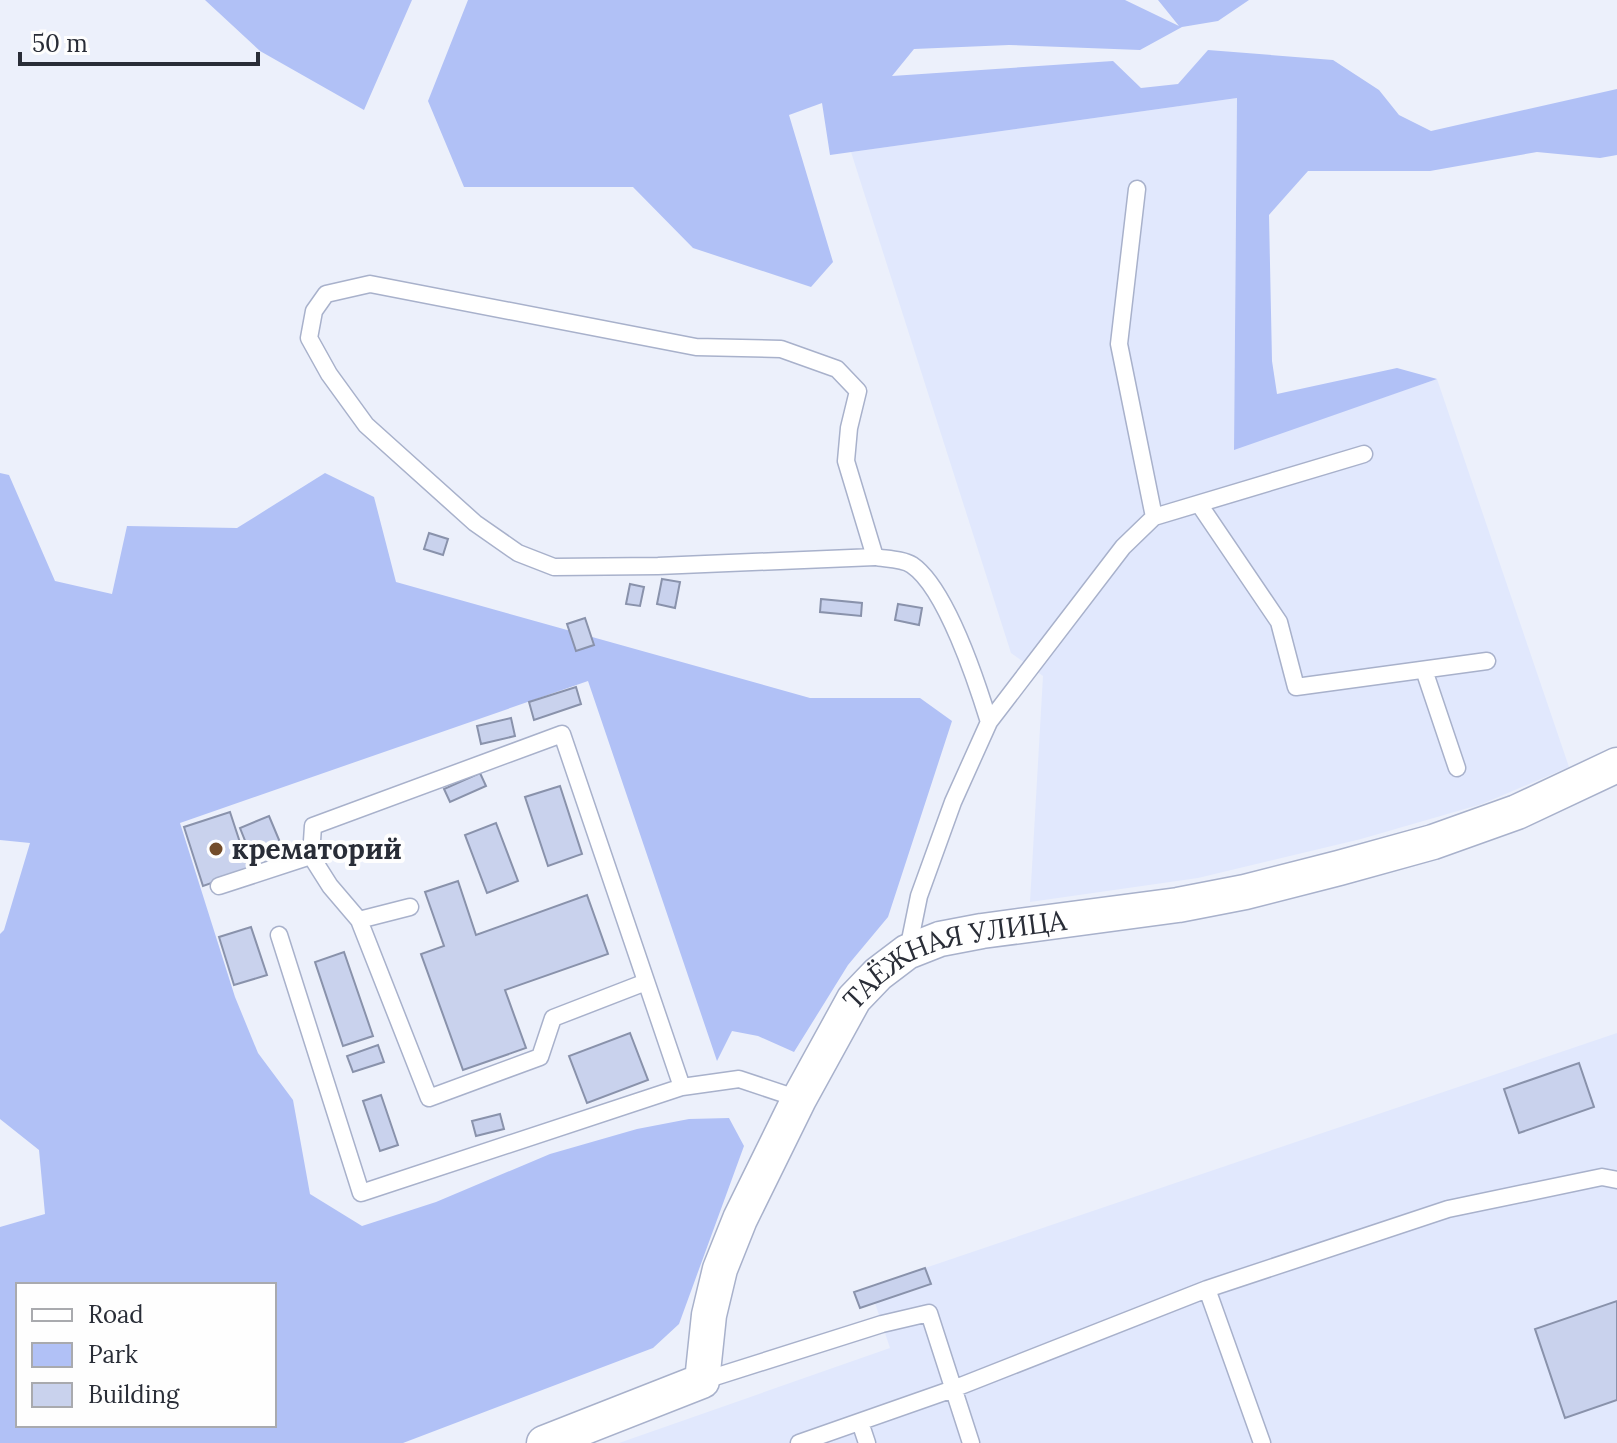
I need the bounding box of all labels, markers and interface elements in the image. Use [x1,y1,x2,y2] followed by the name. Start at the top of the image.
[20,16,258,66] scale bar
[32,28,88,59] text: 50 m
[232,831,402,867] place label: крематорий
[207,840,225,858] marker: крематорий
[835,902,1069,1017] street label: ТАЁЖНАЯ УЛИЦА
[16,1283,276,1427] legend
[88,1299,144,1330] text: Road
[88,1339,138,1370] text: Park
[88,1379,180,1410] text: Building

